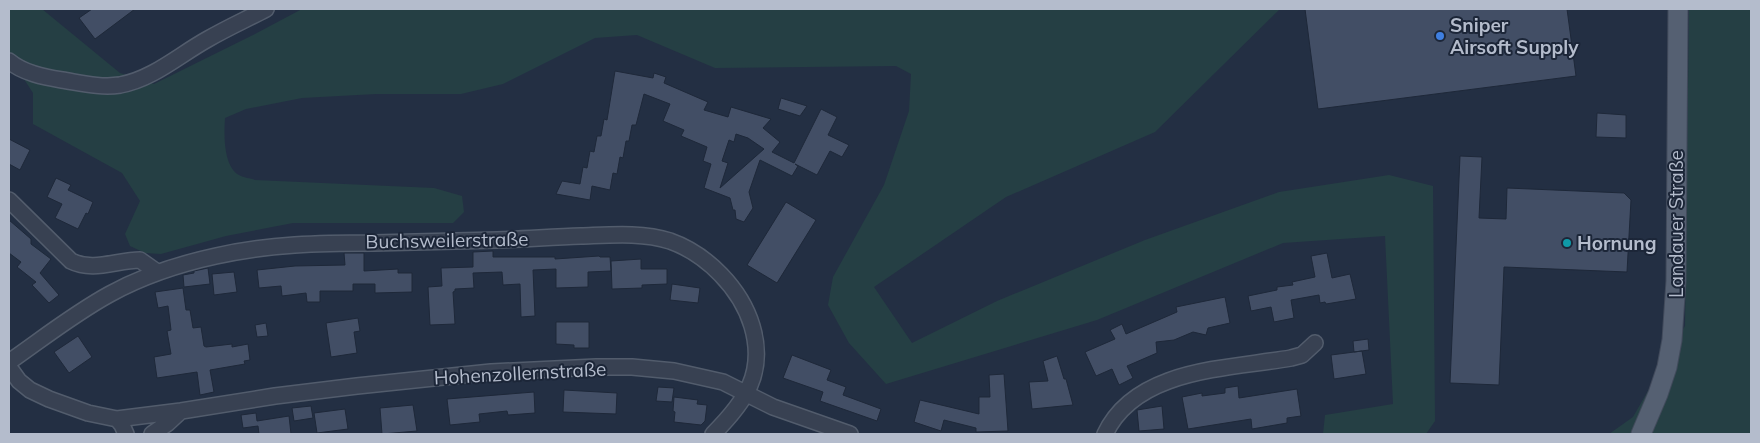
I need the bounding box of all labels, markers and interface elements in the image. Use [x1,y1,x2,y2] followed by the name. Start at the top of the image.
[1450,13,1579,59] place label: Sniper Airsoft Supply
[1434,30,1446,42] marker: Sniper Airsoft Supply
[1664,150,1688,298] street label: Landauer Straße
[365,227,529,253] street label: Buchsweilerstraße
[1577,231,1656,255] place label: Hornung
[1561,237,1573,249] marker: Hornung
[433,357,607,389] street label: Hohenzollernstraße

